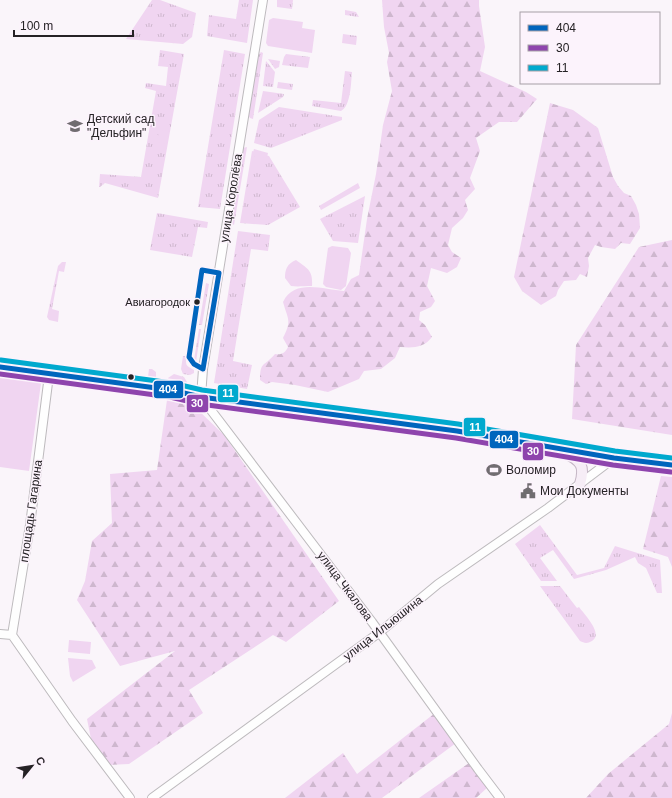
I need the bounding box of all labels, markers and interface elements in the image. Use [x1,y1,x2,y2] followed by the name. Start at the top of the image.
[14,12,133,38] scale bar
[520,12,660,84] legend
[20,19,53,33] text: 100 m
[556,21,576,35] text: 404
[556,41,570,55] text: 30
[556,61,569,75] text: 11
[87,112,154,140] place label: Детский сад "Дельфин"
[66,117,84,135] school or university icon: Детский сад "Дельфин"
[217,152,245,243] street label: улица Королёва
[125,296,190,308] place label: Авиагородок
[192,297,202,307] marker: Авиагородок
[126,372,136,382] unlabelled marker
[153,380,184,399] line badge: 404
[159,383,178,395] text: 404
[217,384,239,403] line badge: 11
[222,387,234,399] text: 11
[186,394,209,413] line badge: 30
[191,397,203,409] text: 30
[463,417,486,437] line badge: 11
[469,421,481,433] text: 11
[489,430,519,449] line badge: 404
[495,433,514,445] text: 404
[522,442,544,461] line badge: 30
[527,445,539,457] text: 30
[17,459,45,563] street label: площадь Гагарина
[485,461,503,479] sports icon: Воломир
[506,463,556,477] place label: Воломир
[519,482,537,500] public building icon: Мои Документы
[540,484,629,498] place label: Мои Документы
[314,549,376,624] street label: улица Чкалова
[341,592,426,663] street label: улица Ильюшина
[12,746,52,786] north arrow
[33,755,48,767] text: С

